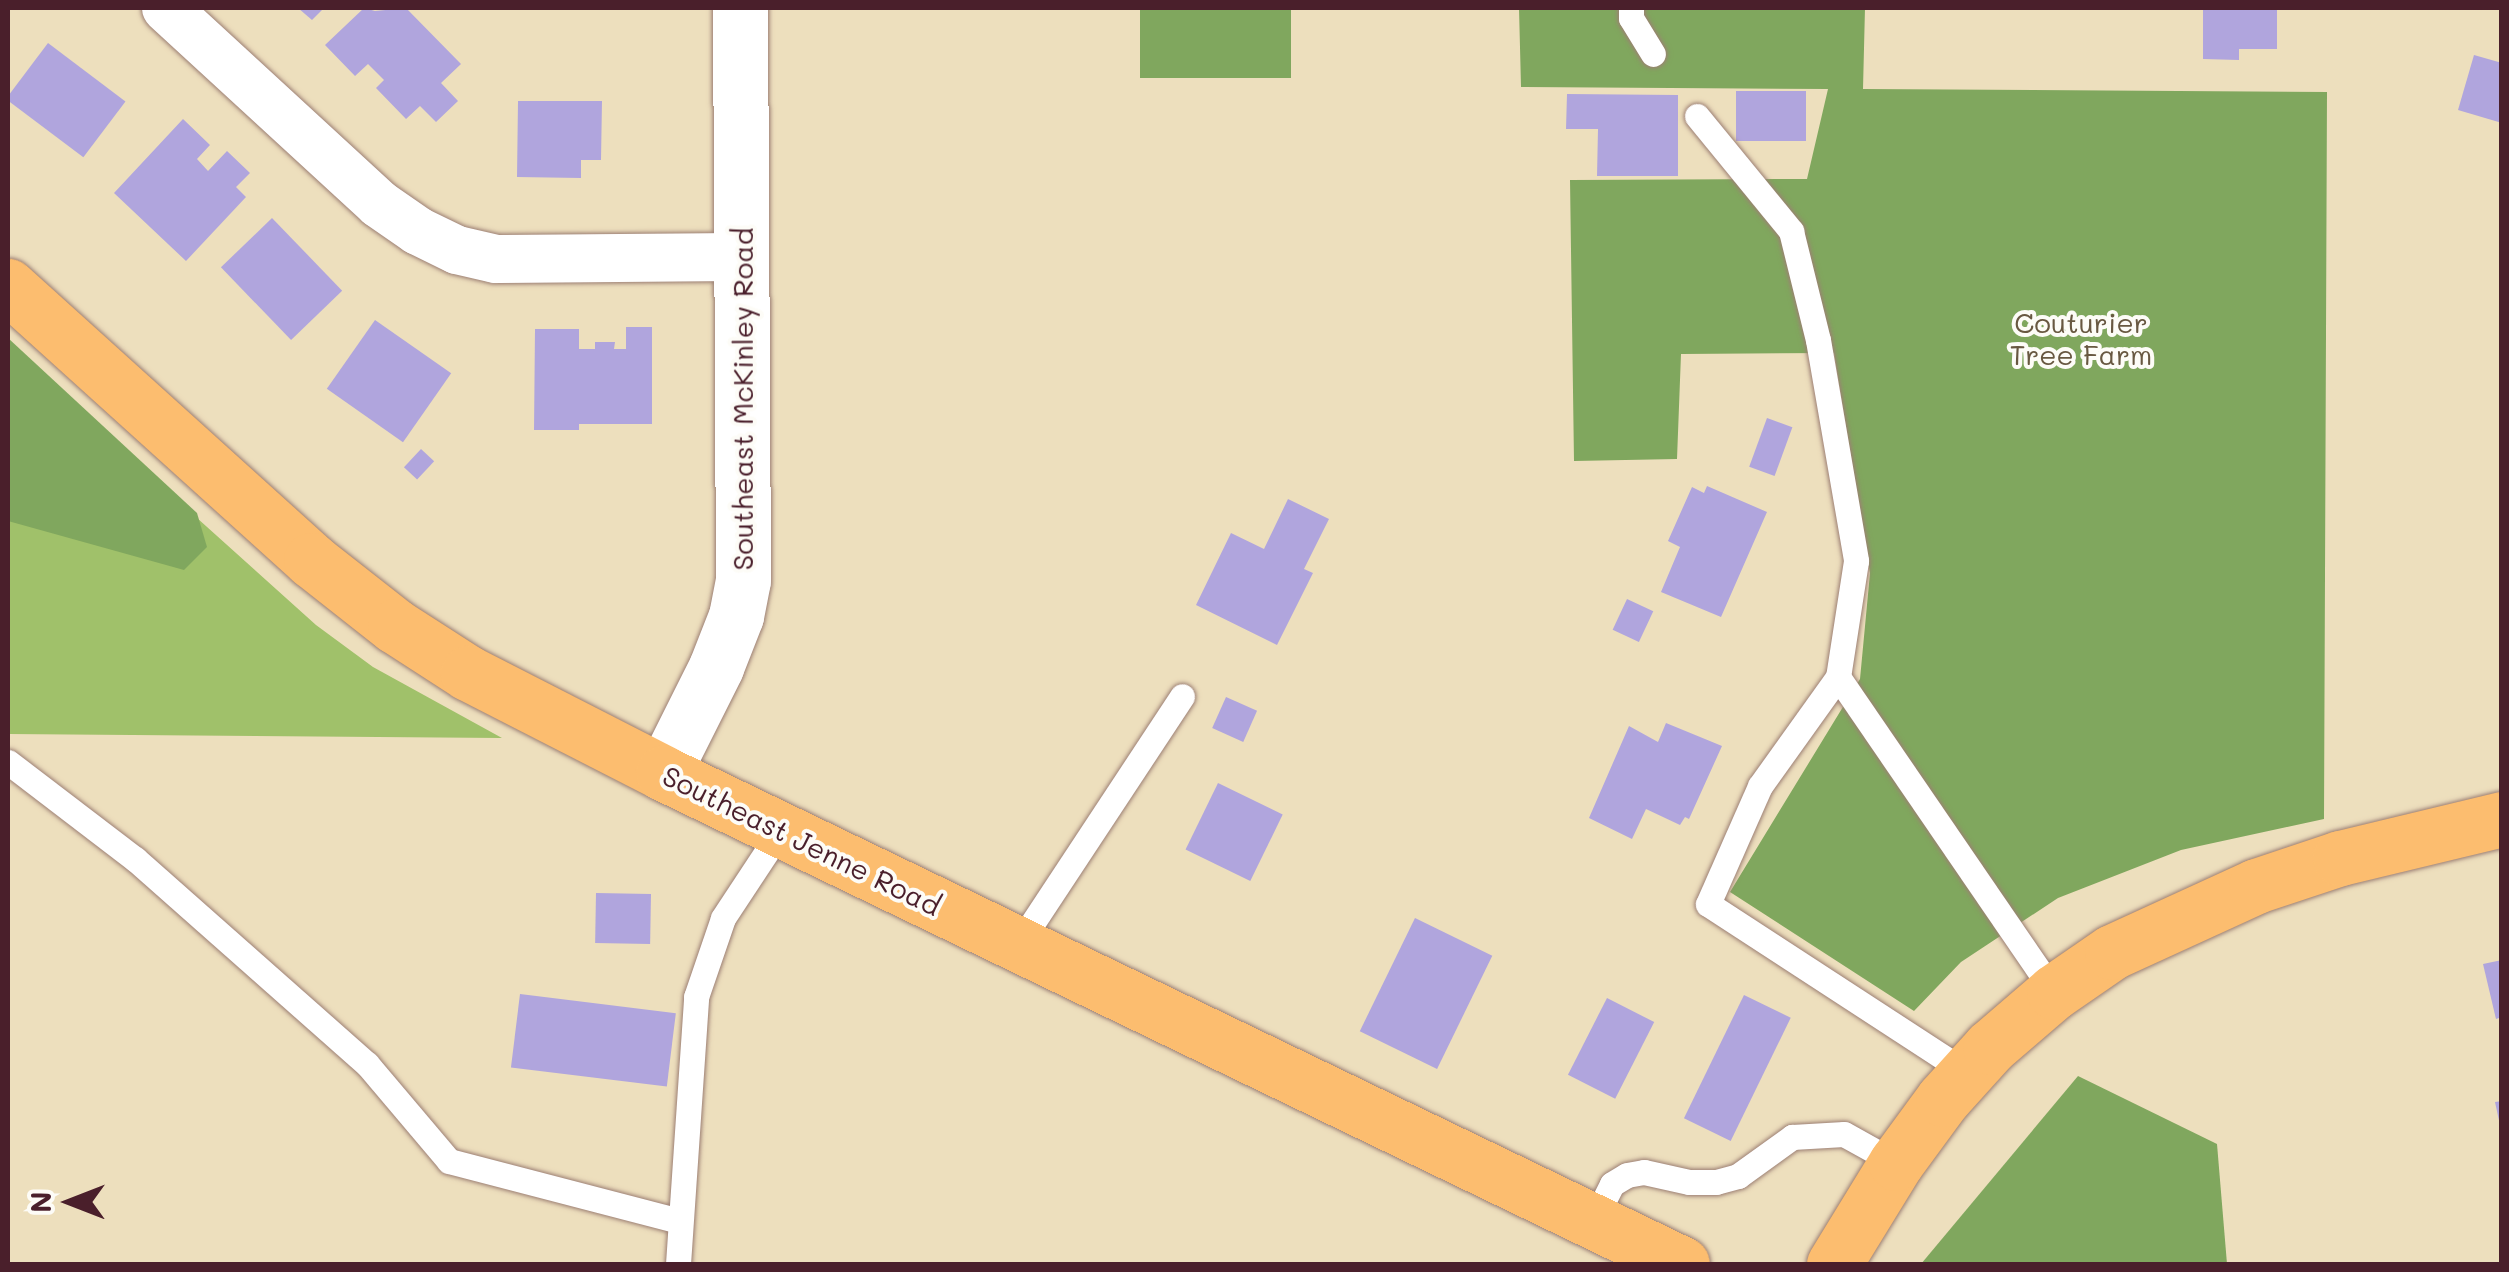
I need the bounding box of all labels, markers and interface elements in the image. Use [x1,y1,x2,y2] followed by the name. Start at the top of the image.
[725,228,759,570] street label: Southeast McKinley Road
[2010,305,2152,371] park label: Couturier Tree Farm
[657,758,947,922] street label: Southeast Jenne Road
[20,1152,120,1252] north arrow
[22,1191,58,1213] text: N

